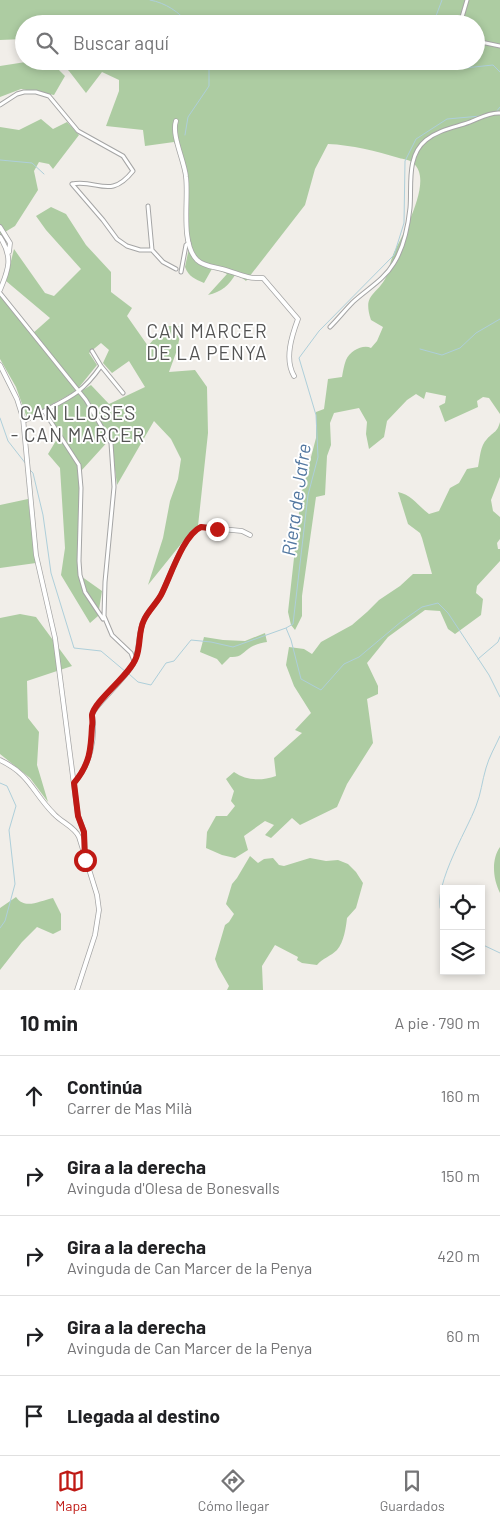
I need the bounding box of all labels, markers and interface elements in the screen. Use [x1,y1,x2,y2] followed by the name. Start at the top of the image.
[15,15,485,70] search box
[33,29,61,57] icon: search
[73,31,169,54] text: Buscar aquí
[146,319,268,364] district label: CAN MARCER DE LA PENYA
[11,401,145,446] district label: CAN LLOSES - CAN MARCER
[276,442,315,558] water label: Riera de Jafre
[206,518,229,541] route end
[74,849,97,872] route start
[440,885,485,975] map controls
[440,885,485,930] button: locate
[440,930,485,975] button: layers
[20,1010,78,1035] text: 10 min
[395,1013,480,1032] text: A pie · 790 m
[67,1075,142,1098] text: Continúa
[20,1082,48,1110] icon: ahead
[441,1086,480,1105] text: 160 m
[67,1098,192,1117] text: Carrer de Mas Milà
[67,1155,206,1178] text: Gira a la derecha
[20,1162,48,1190] icon: right
[441,1166,480,1185] text: 150 m
[67,1178,280,1197] text: Avinguda d'Olesa de Bonesvalls
[67,1235,206,1258] text: Gira a la derecha
[20,1242,48,1270] icon: right
[437,1246,480,1265] text: 420 m
[67,1258,312,1277] text: Avinguda de Can Marcer de la Penya
[67,1315,206,1338] text: Gira a la derecha
[20,1322,48,1350] icon: right
[446,1326,480,1345] text: 60 m
[67,1338,312,1357] text: Avinguda de Can Marcer de la Penya
[20,1402,48,1430] icon: arrive
[67,1404,220,1427] text: Llegada al destino
[55,1467,87,1514] tab: Mapa
[198,1467,269,1514] tab: Cómo llegar
[380,1467,445,1514] tab: Guardados

